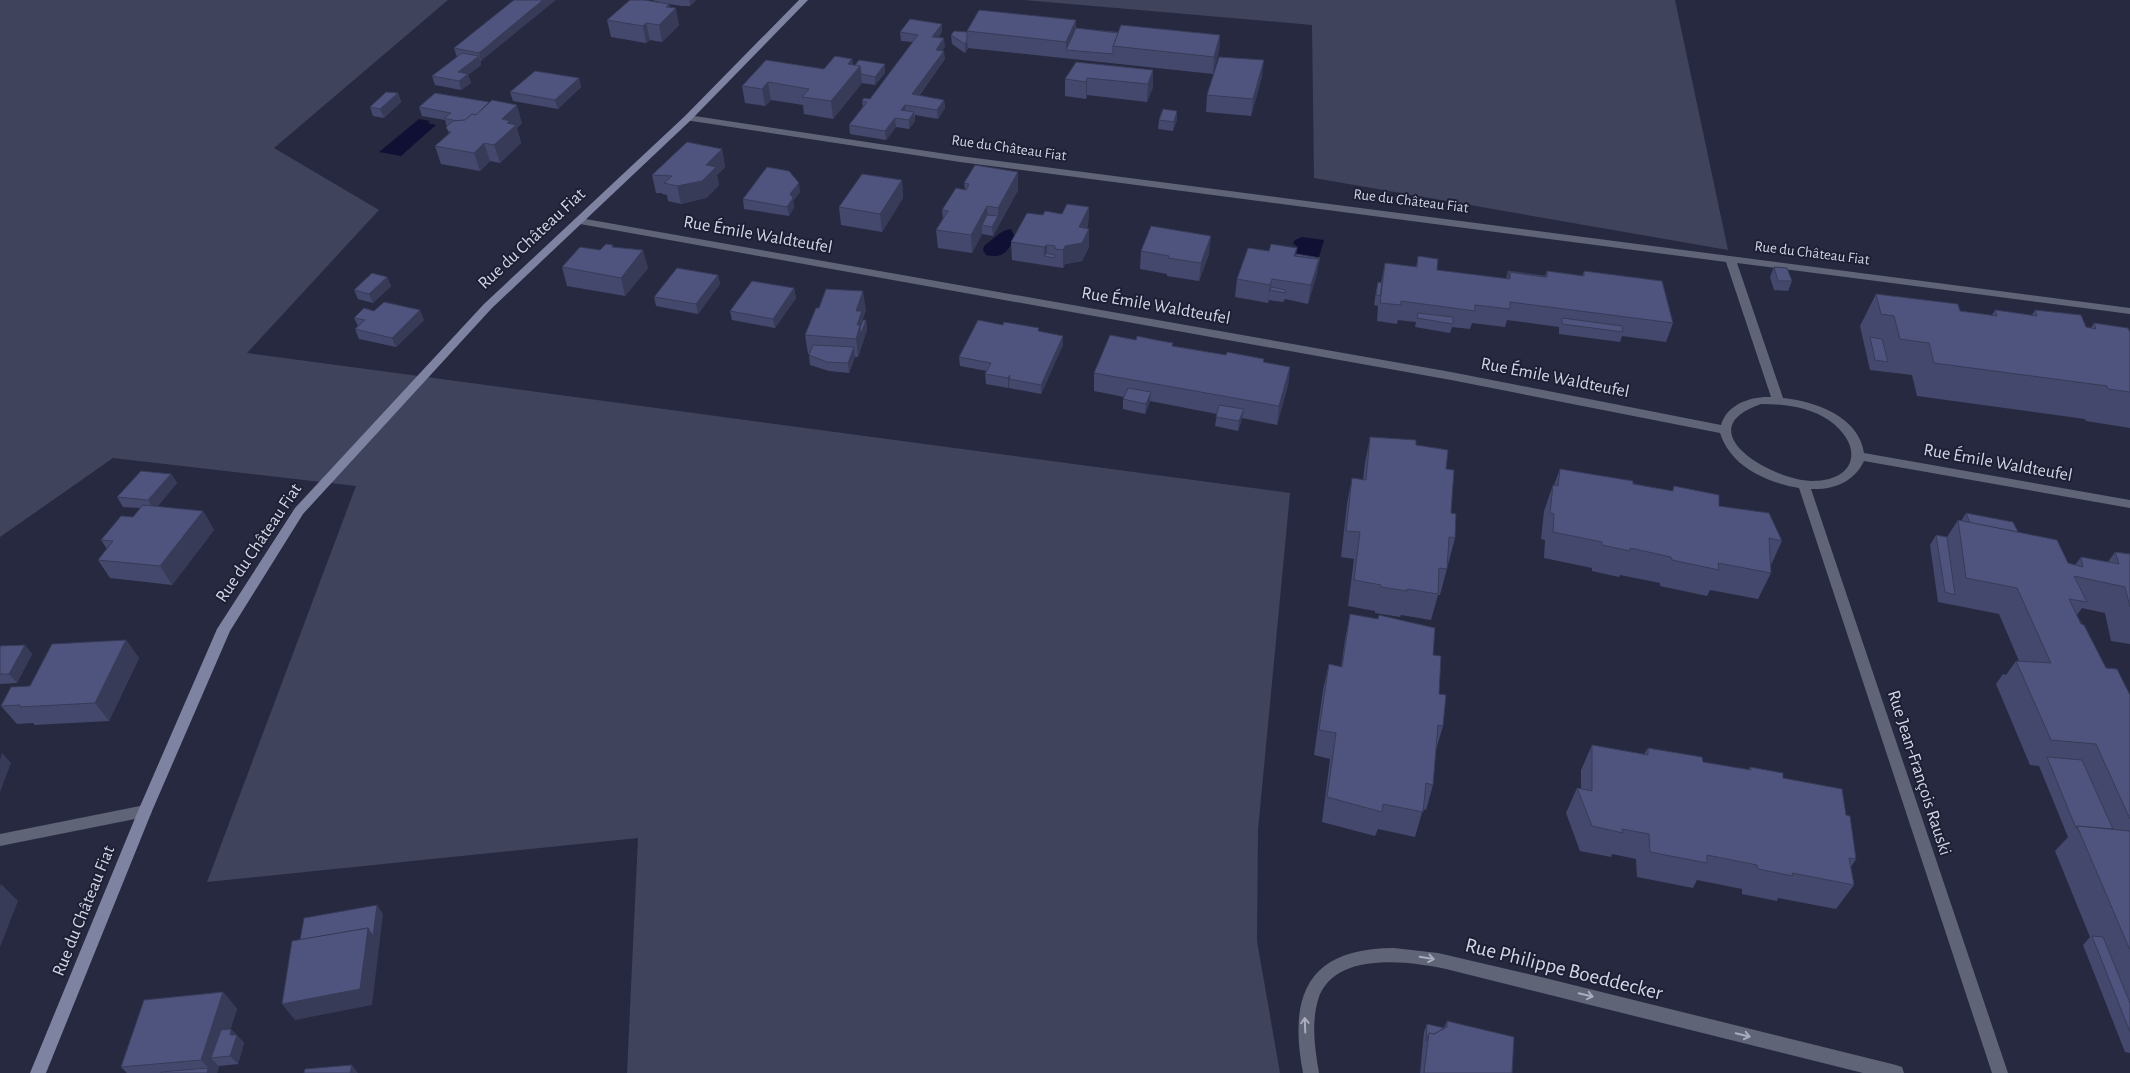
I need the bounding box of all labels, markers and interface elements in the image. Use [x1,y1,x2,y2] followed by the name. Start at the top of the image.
[951,133,1068,164] street label: Rue du Château Fiat
[475,185,589,293] street label: Rue du Château Fiat
[1353,186,1470,216] street label: Rue du Château Fiat
[682,210,834,257] street label: Rue Émile Waldteufel
[1754,238,1871,268] street label: Rue du Château Fiat
[1080,281,1232,328] street label: Rue Émile Waldteufel
[1479,352,1631,401] street label: Rue Émile Waldteufel
[1922,438,2074,485] street label: Rue Émile Waldteufel
[213,480,305,606] street label: Rue du Château Fiat
[1884,688,1954,858] street label: Rue Jean-François Rauski
[50,843,118,979] street label: Rue du Château Fiat
[1463,934,1665,1004] street label: Rue Philippe Boeddecker
[1419,954,1435,964] one-way arrow
[1577,991,1593,1000] one-way arrow
[1301,1017,1310,1033] one-way arrow
[1735,1030,1751,1040] one-way arrow

